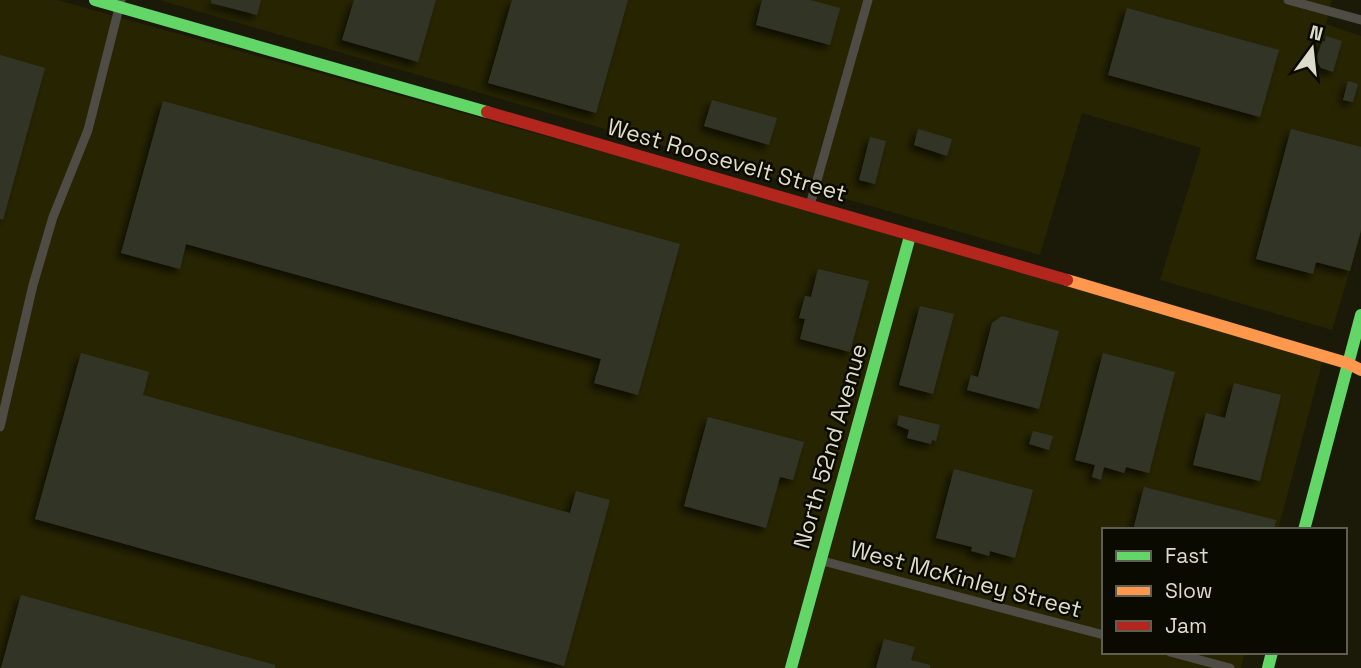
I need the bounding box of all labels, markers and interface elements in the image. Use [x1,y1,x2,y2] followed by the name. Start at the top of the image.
[1277,14,1347,84] north arrow
[1307,19,1326,47] text: N
[604,111,850,209] street label: West Roosevelt Street
[786,340,874,552] street label: North 52nd Avenue
[1102,528,1347,654] legend
[847,534,1085,624] street label: West McKinley Street
[1165,542,1209,569] text: Fast
[1165,577,1213,604] text: Slow
[1165,612,1207,639] text: Jam

